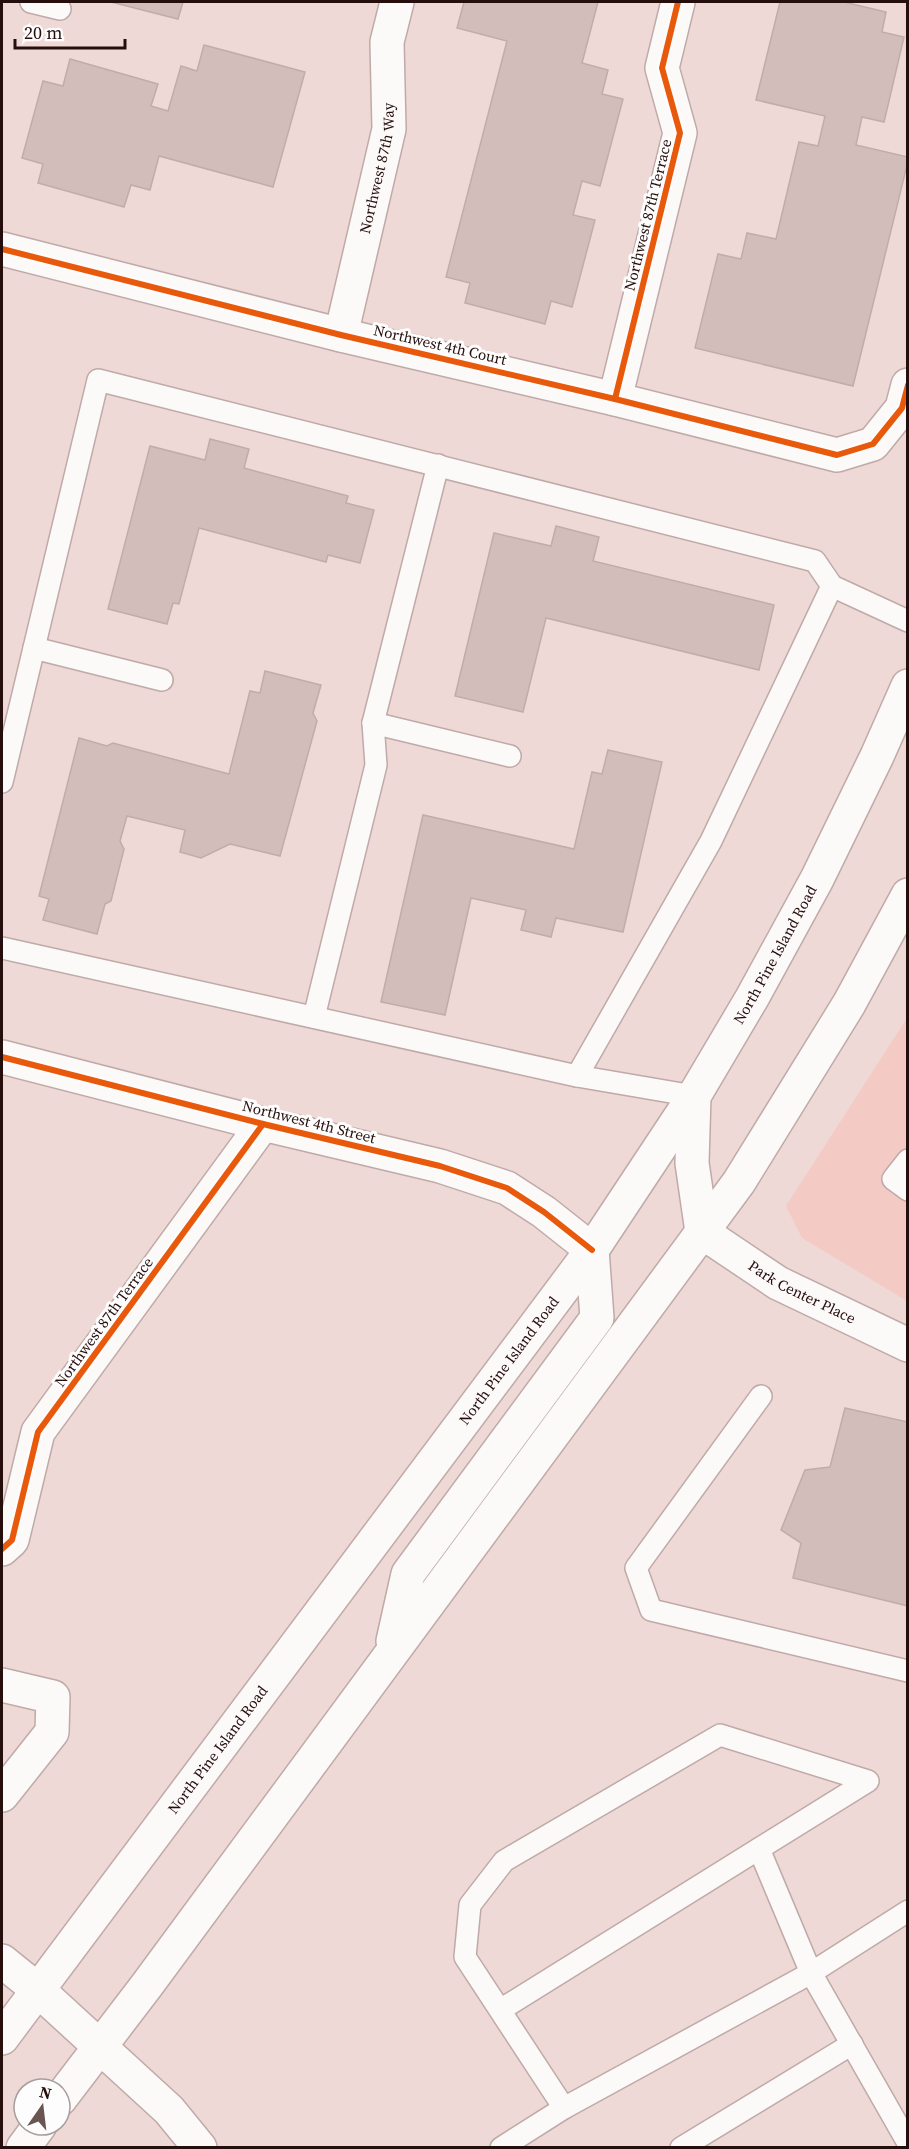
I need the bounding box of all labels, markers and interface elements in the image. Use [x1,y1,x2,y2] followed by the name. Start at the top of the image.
[15,12,124,50] scale bar
[24,20,62,45] text: 20 m
[354,102,399,236] street label: Northwest 87th Way
[618,136,677,293] street label: Northwest 87th Terrace
[372,319,509,370] street label: Northwest 4th Court
[728,881,822,1028] street label: North Pine Island Road
[240,1095,378,1148] street label: Northwest 4th Street
[49,1252,158,1391] street label: Northwest 87th Terrace
[744,1255,860,1329] street label: Park Center Place
[454,1292,564,1429] street label: North Pine Island Road
[162,1681,273,1818] street label: North Pine Island Road
[12,2077,72,2137] north arrow
[37,2080,54,2105] text: N

